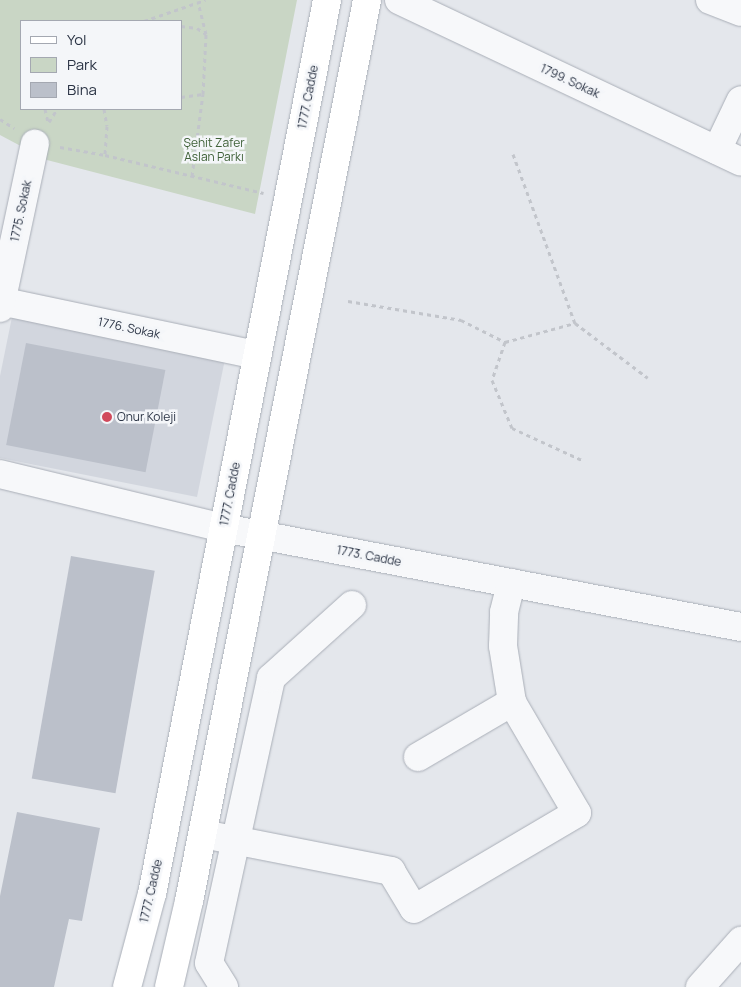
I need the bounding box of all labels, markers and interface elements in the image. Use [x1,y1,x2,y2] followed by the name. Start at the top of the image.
[20,20,182,110] legend
[67,29,87,50] text: Yol
[67,54,97,75] text: Park
[538,61,602,101] street label: 1799. Sokak
[295,64,321,130] street label: 1777. Cadde
[67,79,97,100] text: Bina
[184,136,244,164] park label: Şehit Zafer Aslan Parkı
[7,179,35,243] street label: 1775. Sokak
[97,314,161,342] street label: 1776. Sokak
[117,410,176,424] place label: Onur Koleji
[101,411,113,423] marker: Onur Koleji
[217,461,243,527] street label: 1777. Cadde
[335,543,403,569] street label: 1773. Cadde
[137,858,165,924] street label: 1777. Cadde

